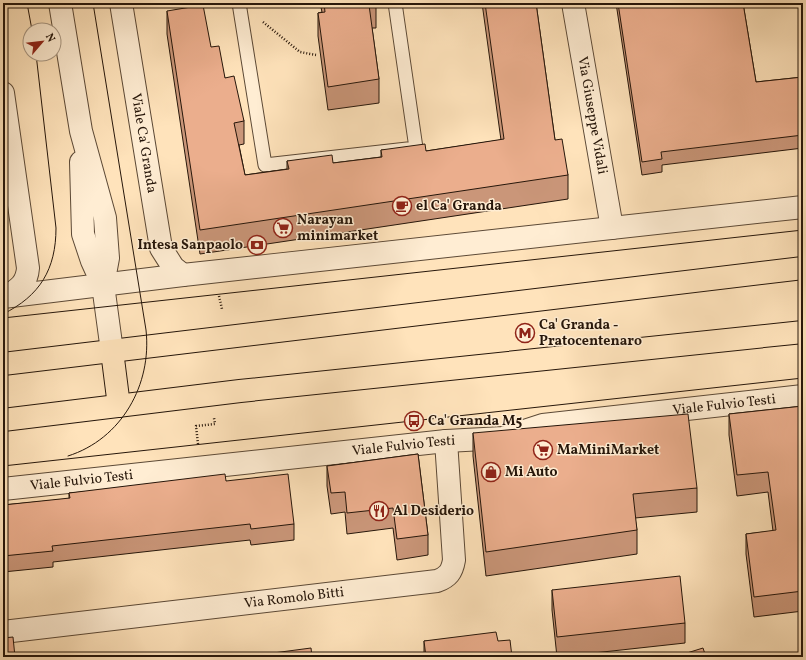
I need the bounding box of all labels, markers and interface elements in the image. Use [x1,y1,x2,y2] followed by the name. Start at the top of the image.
[22,22,62,62] north arrow
[41,31,58,45] text: N
[573,55,612,176] street label: Via Giuseppe Vidali
[126,92,161,194] street label: Viale Ca' Granda
[391,195,413,217] cafe icon: el Ca' Granda
[416,197,502,216] place label: el Ca' Granda
[297,211,378,246] place label: Narayan minimarket
[272,217,294,239] supermarket icon: Narayan minimarket
[246,234,268,256] bank icon: Intesa Sanpaolo
[137,236,243,255] place label: Intesa Sanpaolo
[539,316,642,351] place label: Ca' Granda - Pratocentenaro
[514,322,536,344] metro station icon: Ca' Granda - Pratocentenaro
[672,390,777,420] street label: Viale Fulvio Testi
[403,410,425,432] bus stop icon: Ca' Granda M5
[428,412,523,431] place label: Ca' Granda M5
[351,431,456,461] street label: Viale Fulvio Testi
[532,439,554,461] supermarket icon: MaMiniMarket
[557,441,659,460] place label: MaMiniMarket
[480,461,502,483] shop icon: Mi Auto
[505,463,558,482] place label: Mi Auto
[29,465,134,496] street label: Viale Fulvio Testi
[368,500,390,522] restaurant icon: Al Desiderio
[393,502,474,521] place label: Al Desiderio
[243,582,345,613] street label: Via Romolo Bitti

